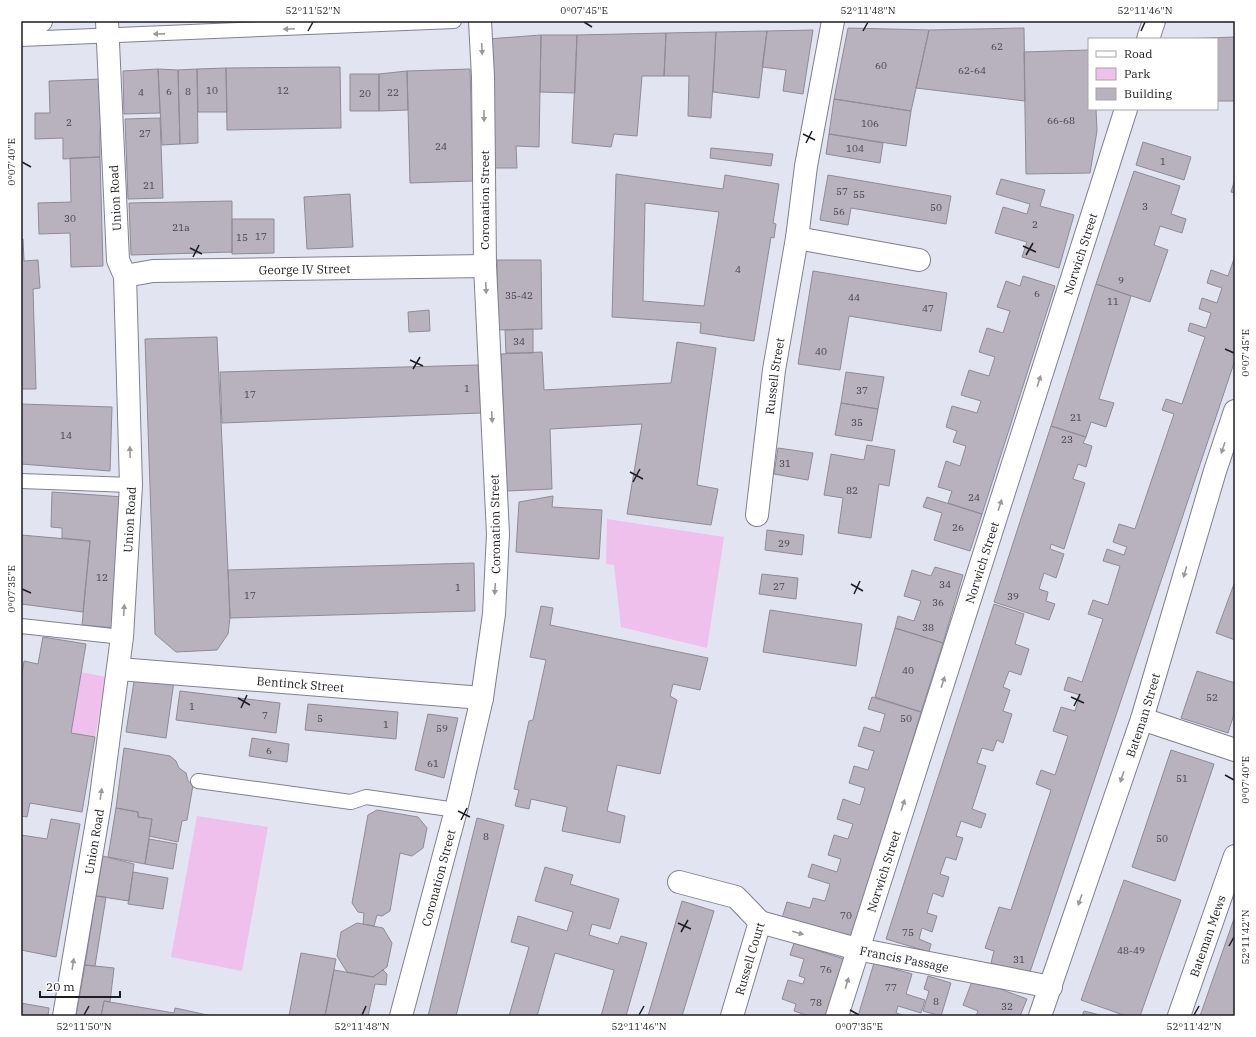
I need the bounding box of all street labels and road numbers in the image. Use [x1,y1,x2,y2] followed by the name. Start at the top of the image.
[477,150,492,250] street label: Coronation Street
[106,165,124,231] street label: Union Road
[1060,211,1100,297] street label: Norwich Street
[259,261,350,277] street label: George IV Street
[761,337,787,415] street label: Russell Street
[487,474,503,574] street label: Coronation Street
[120,486,138,553] street label: Union Road
[961,520,1002,605] street label: Norwich Street
[1122,671,1163,759] street label: Bateman Street
[256,673,345,694] street label: Bentinck Street
[81,808,107,875] street label: Union Road
[418,828,458,928] street label: Coronation Street
[863,828,903,914] street label: Norwich Street
[1186,893,1228,979] street label: Bateman Mews
[731,920,767,997] street label: Russell Court
[859,942,950,974] street label: Francis Passage

